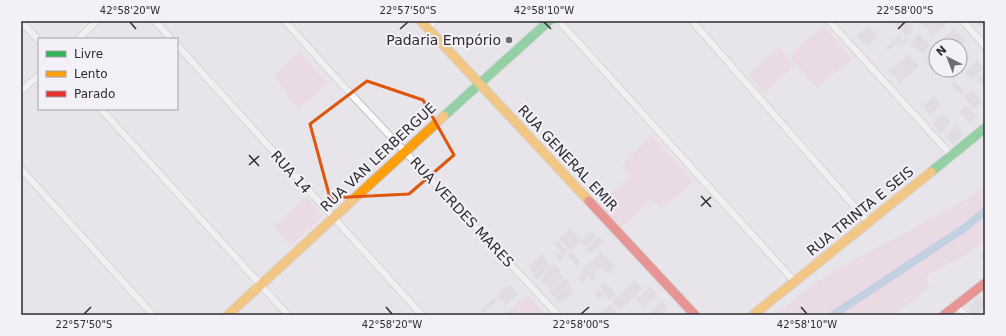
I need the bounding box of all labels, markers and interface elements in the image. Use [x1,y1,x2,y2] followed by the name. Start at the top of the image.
[100,5,160,16] text: 42°58'20"W
[380,5,436,16] text: 22°57'50"S
[514,5,574,16] text: 42°58'10"W
[877,5,933,16] text: 22°58'00"S
[386,32,501,48] place label: Padaria Empório
[504,35,514,45] marker: Padaria Empório
[38,38,178,110] legend
[928,38,968,78] north arrow
[934,43,949,59] text: N
[74,47,103,61] text: Livre
[74,67,108,81] text: Lento
[74,87,115,101] text: Parado
[317,99,439,215] street label: RUA VAN LERBERGUE
[515,102,621,214] street label: RUA GENERAL EMIR
[268,147,314,197] street label: RUA 14
[407,154,517,270] street label: RUA VERDES MARES
[804,163,917,259] street label: RUA TRINTA E SEIS
[56,319,112,330] text: 22°57'50"S
[362,319,422,330] text: 42°58'20"W
[553,319,609,330] text: 22°58'00"S
[777,319,837,330] text: 42°58'10"W

